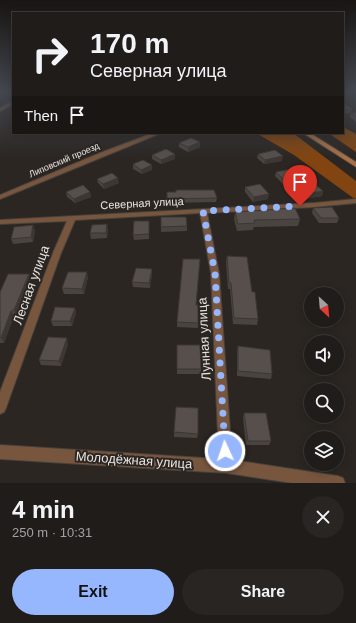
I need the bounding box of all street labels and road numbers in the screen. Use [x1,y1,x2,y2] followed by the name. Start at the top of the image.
[27,140,101,179] street label: Липовский проезд
[100,195,185,211] street label: Северная улица
[10,243,53,327] street label: Лесная улица
[194,296,214,381] street label: Лунная улица
[75,448,194,472] street label: Молодёжная улица

